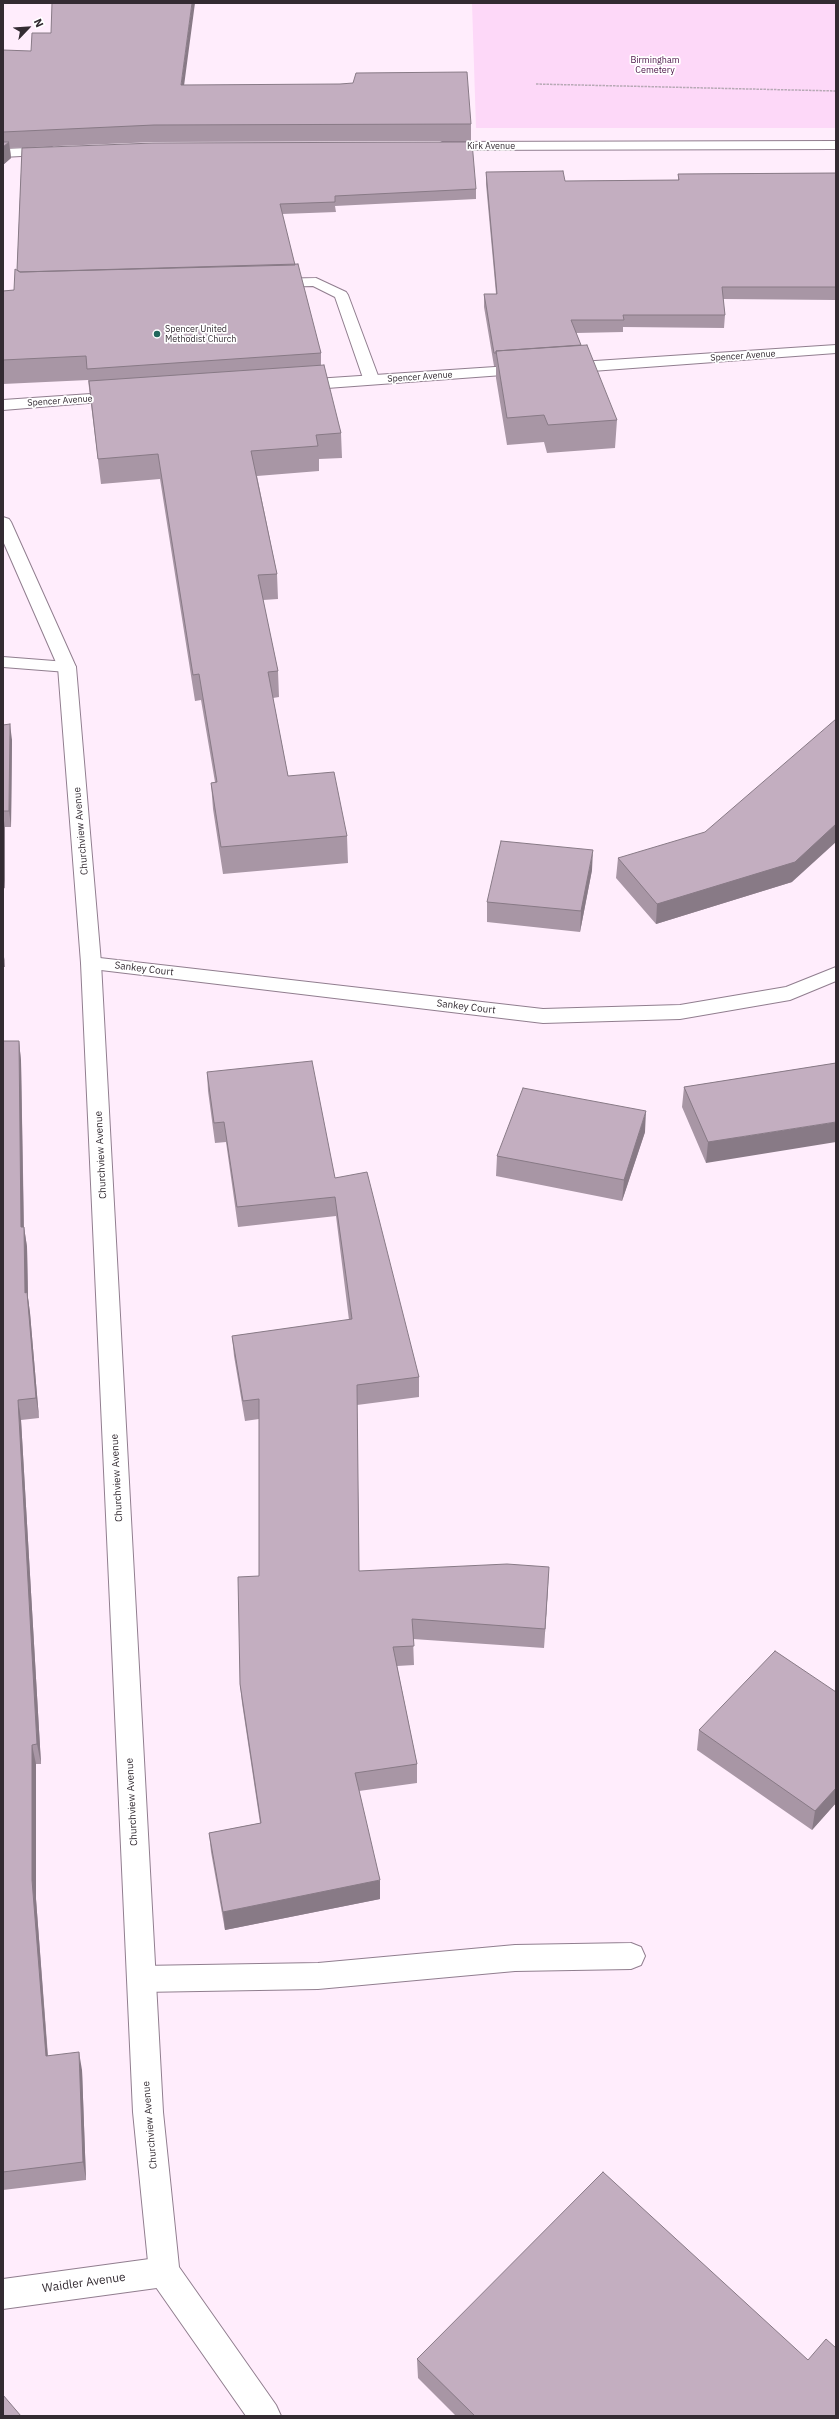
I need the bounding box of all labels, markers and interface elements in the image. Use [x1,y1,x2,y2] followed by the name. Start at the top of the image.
[8,8,48,48] north arrow
[31,16,47,29] text: N
[630,55,680,76] park label: Birmingham Cemetery
[467,141,515,151] street label: Kirk Avenue
[165,324,236,345] place label: Spencer United Methodist Church
[152,329,162,339] marker: Spencer United Methodist Church
[710,348,776,364] street label: Spencer Avenue
[387,369,453,385] street label: Spencer Avenue
[27,393,93,409] street label: Spencer Avenue
[71,787,91,875] street label: Churchview Avenue
[114,959,174,979] street label: Sankey Court
[436,997,496,1017] street label: Sankey Court
[93,1111,109,1199] street label: Churchview Avenue
[109,1434,125,1522] street label: Churchview Avenue
[124,1758,140,1846] street label: Churchview Avenue
[140,2081,160,2169] street label: Churchview Avenue
[41,2270,127,2296] street label: Waidler Avenue

